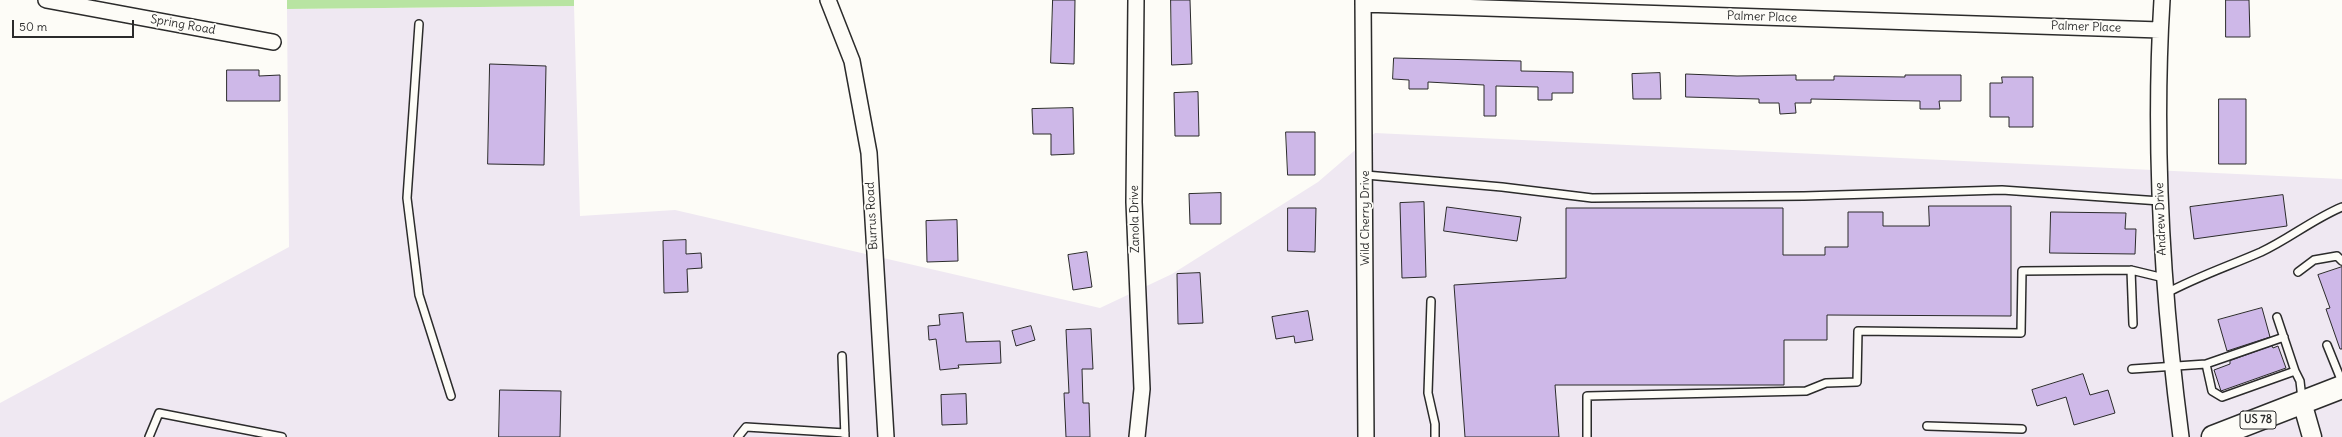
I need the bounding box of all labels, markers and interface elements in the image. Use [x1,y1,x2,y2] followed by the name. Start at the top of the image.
[1727,9,1797,25] street label: Palmer Place
[14,12,136,38] scale bar
[149,12,217,38] street label: Spring Road
[19,19,47,34] text: 50 m
[2051,19,2121,35] street label: Palmer Place
[1359,170,1373,266] street label: Wild Cherry Drive
[863,182,881,250] street label: Burrus Road
[2153,182,2169,256] street label: Andrew Drive
[1127,185,1143,253] street label: Zanola Drive
[2240,411,2276,429] road number: US 78

